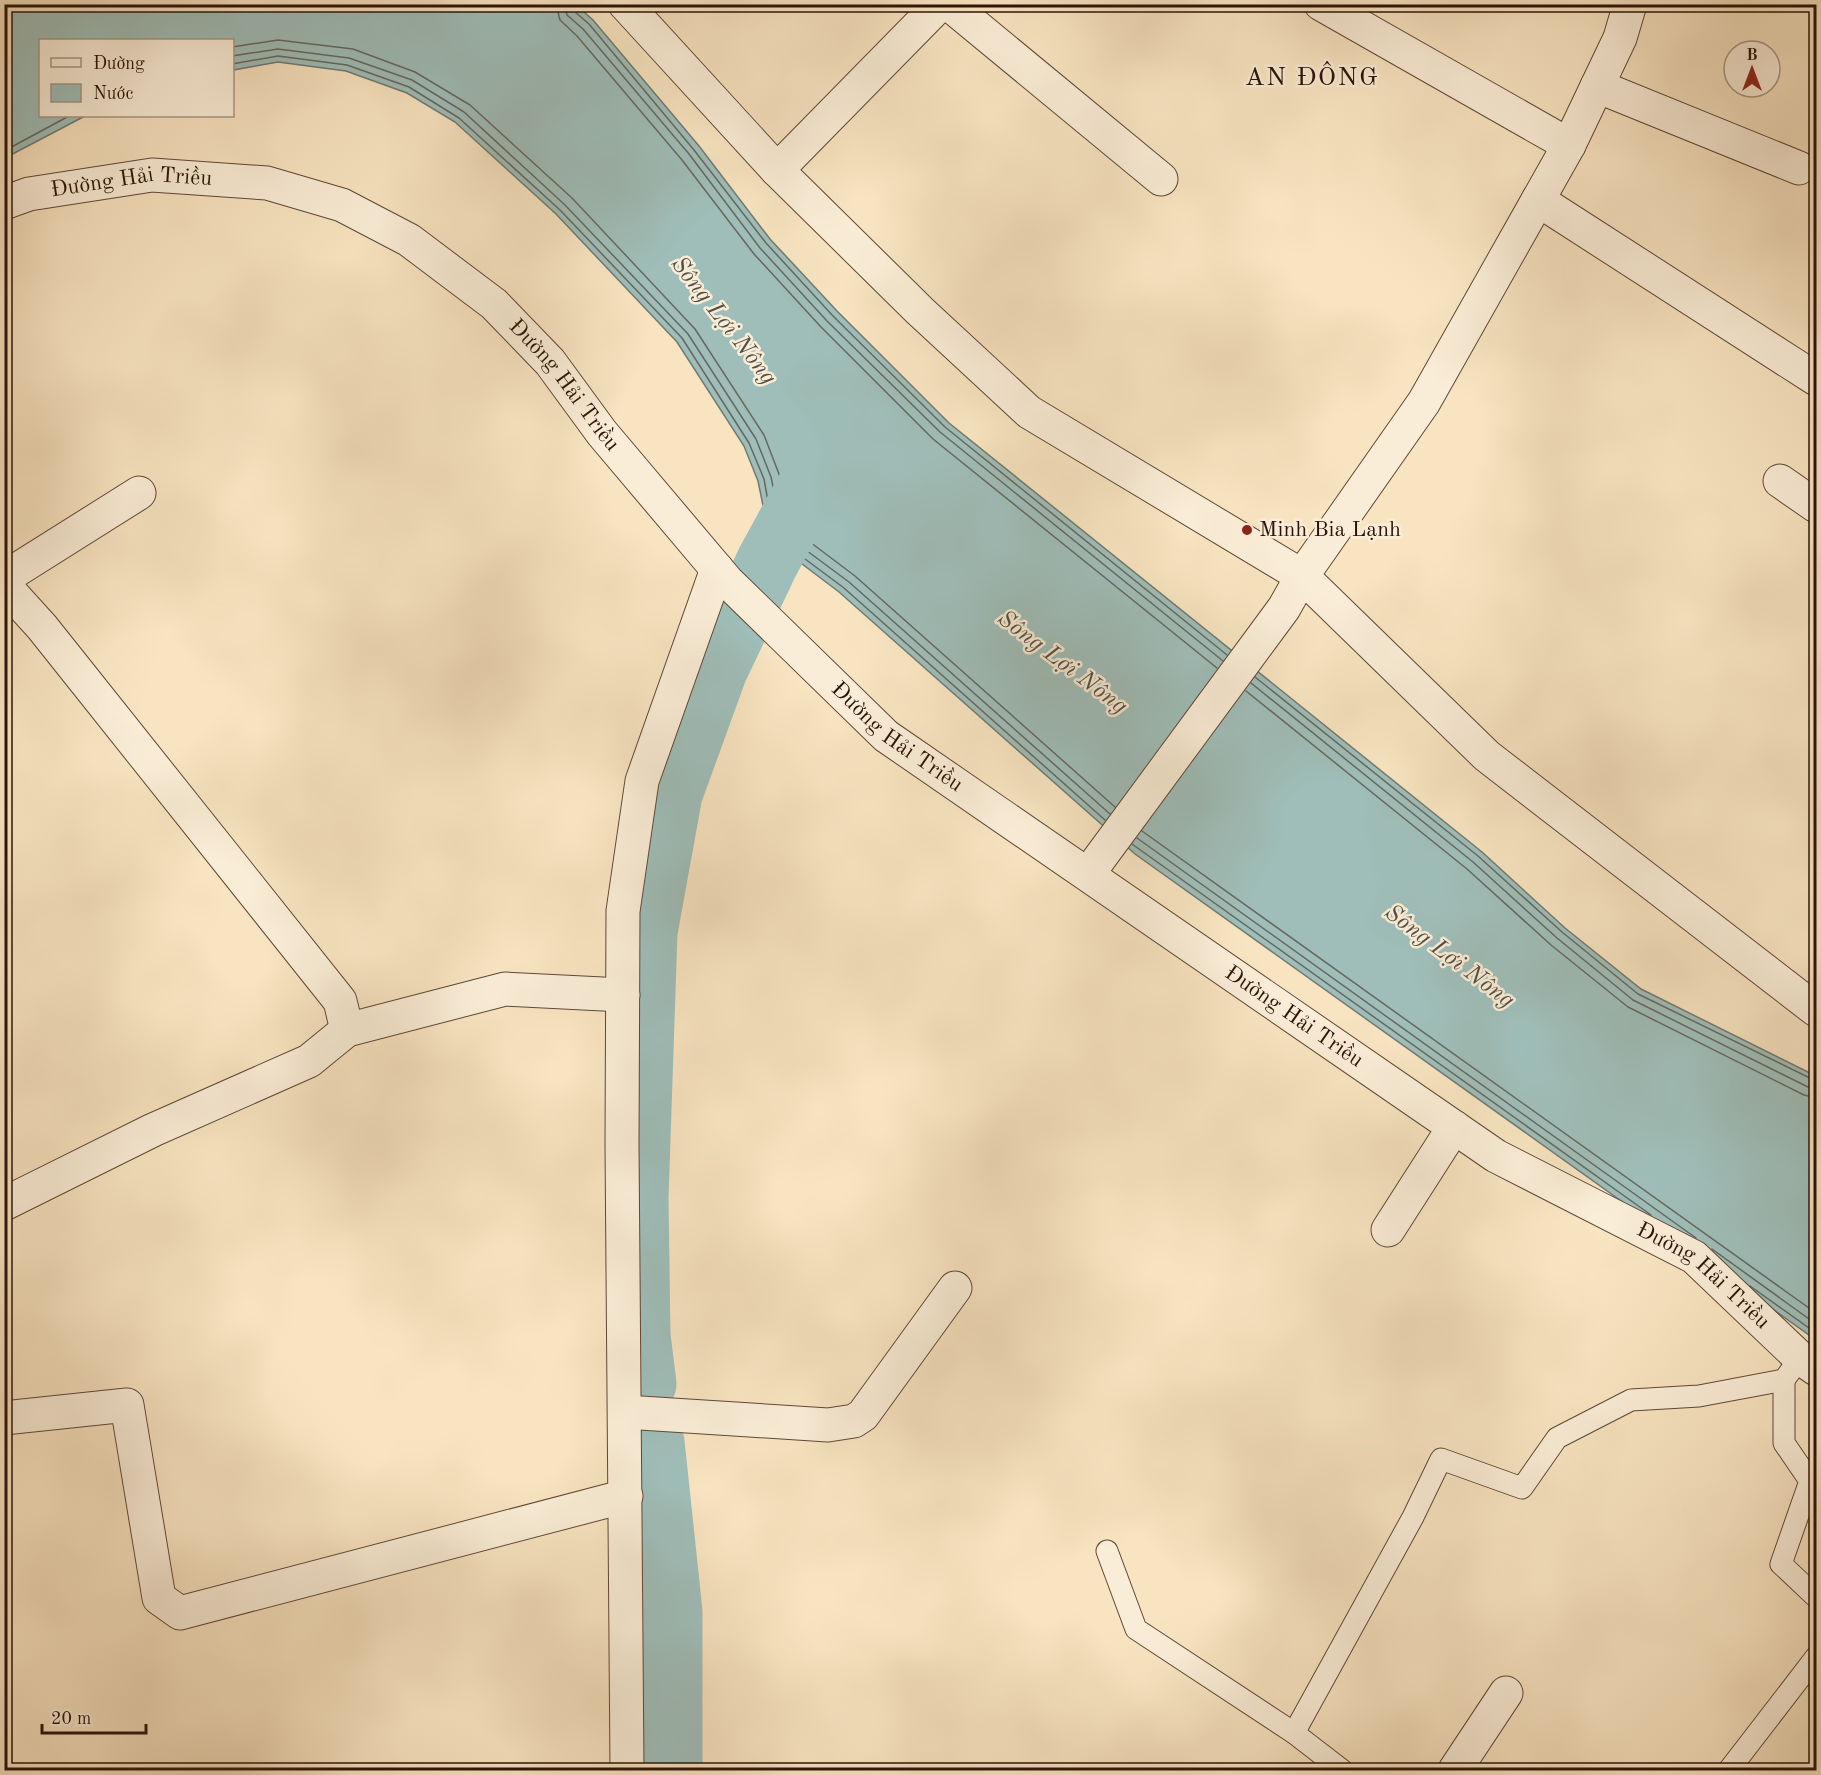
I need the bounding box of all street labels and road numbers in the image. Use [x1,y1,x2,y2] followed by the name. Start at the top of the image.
[49,164,213,201] street label: Đường Hải Triều
[504,315,624,456] street label: Đường Hải Triều
[827,678,967,796] street label: Đường Hải Triều
[1221,962,1367,1072] street label: Đường Hải Triều
[1633,1219,1774,1334] street label: Đường Hải Triều

